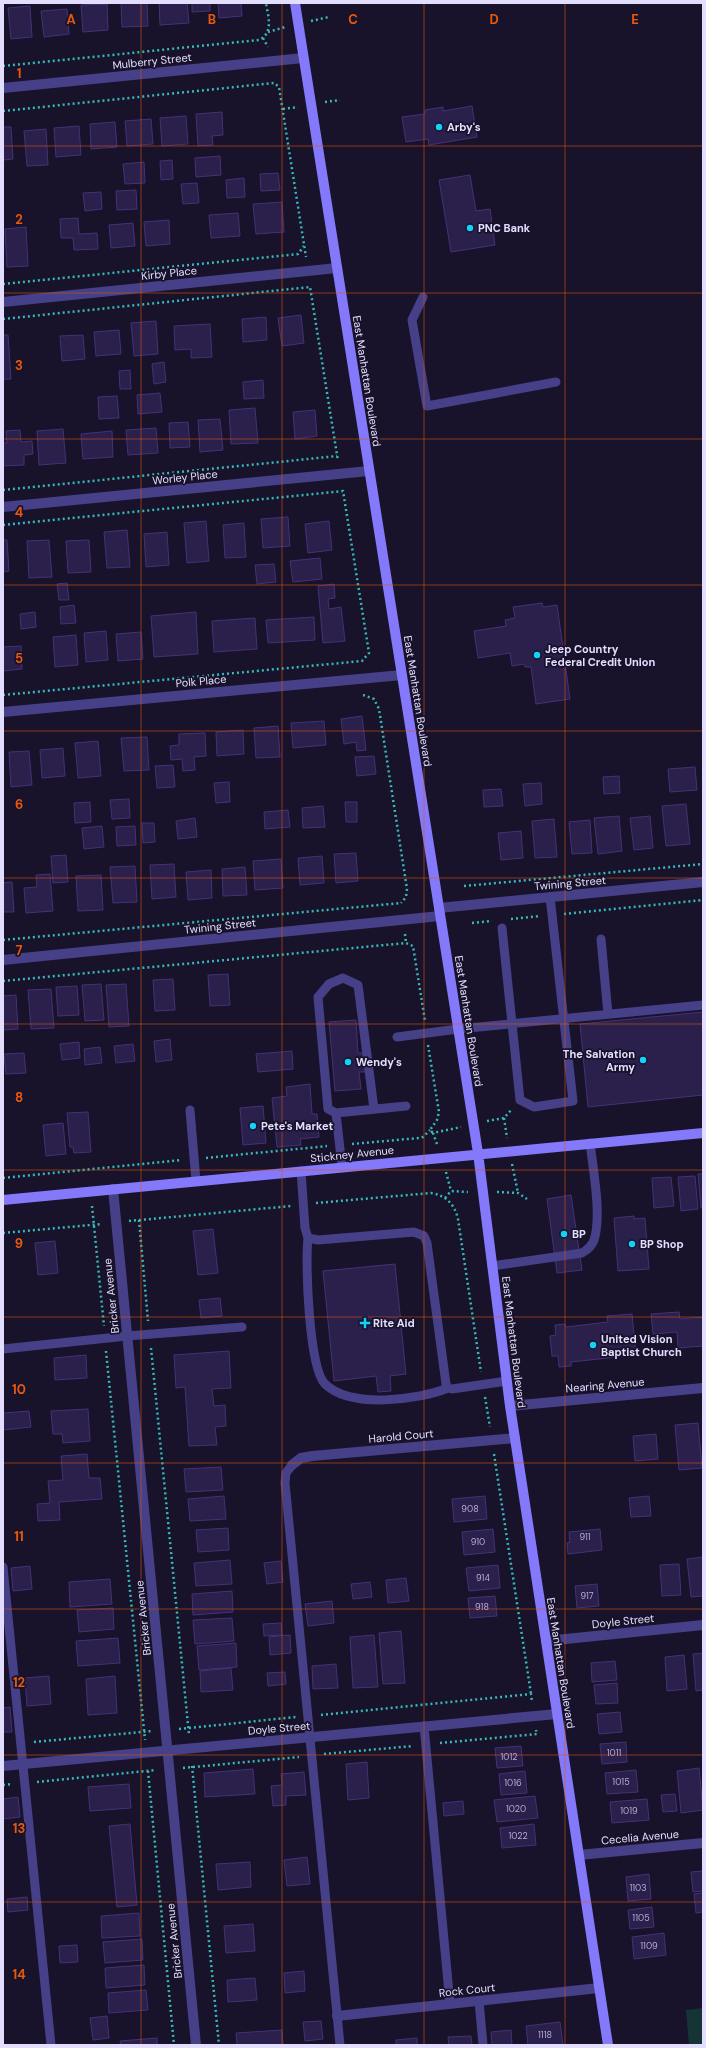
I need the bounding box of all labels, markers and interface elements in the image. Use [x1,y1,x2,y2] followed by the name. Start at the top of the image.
[66,11,76,28] text: A
[208,11,216,28] text: B
[348,11,358,28] text: C
[489,11,499,28] text: D
[631,11,639,28] text: E
[112,50,192,72] street label: Mulberry Street
[17,65,21,82] text: 1
[447,120,481,134] place label: Arby's
[434,122,444,132] marker: Arby's
[15,211,23,228] text: 2
[478,221,531,235] place label: PNC Bank
[465,223,475,233] marker: PNC Bank
[140,263,198,283] street label: Kirby Place
[350,314,384,448] street label: East Manhattan Boulevard
[15,357,23,374] text: 3
[152,467,218,487] street label: Worley Place
[15,504,23,521] text: 4
[401,634,435,768] street label: East Manhattan Boulevard
[545,642,656,669] place label: Jeep Country Federal Credit Union
[15,650,23,667] text: 5
[532,650,542,660] marker: Jeep Country Federal Credit Union
[175,672,227,690] street label: Polk Place
[15,796,23,813] text: 6
[533,873,607,893] street label: Twining Street
[183,915,257,937] street label: Twining Street
[16,942,23,959] text: 7
[452,954,486,1088] street label: East Manhattan Boulevard
[563,1047,635,1074] place label: The Salvation Army
[356,1055,402,1069] place label: Wendy's
[638,1055,648,1065] marker: The Salvation Army
[343,1057,353,1067] marker: Wendy's
[15,1089,23,1106] text: 8
[261,1119,333,1133] place label: Pete's Market
[248,1121,258,1131] marker: Pete's Market
[310,1143,394,1165] street label: Stickney Avenue
[572,1227,586,1241] place label: BP
[559,1229,569,1239] marker: BP
[15,1235,23,1252] text: 9
[640,1237,684,1251] place label: BP Shop
[627,1239,637,1249] marker: BP Shop
[100,1258,122,1334] street label: Bricker Avenue
[499,1275,529,1409] street label: East Manhattan Boulevard
[373,1316,415,1330] place label: Rite Aid
[360,1318,370,1328] marker: Rite Aid
[601,1332,682,1359] place label: United Vision Baptist Church
[588,1340,598,1350] marker: United Vision Baptist Church
[565,1375,645,1395] street label: Nearing Avenue
[12,1381,26,1398] text: 10
[368,1426,434,1446] street label: Harold Court
[461,1503,479,1515] house number: 908
[14,1528,24,1545] text: 11
[579,1531,591,1543] house number: 911
[471,1536,485,1548] house number: 910
[476,1572,490,1584] house number: 914
[132,1580,154,1656] street label: Bricker Avenue
[580,1590,594,1602] house number: 917
[544,1596,578,1730] street label: East Manhattan Boulevard
[475,1601,489,1613] house number: 918
[591,1611,655,1631] street label: Doyle Street
[13,1674,25,1691] text: 12
[247,1718,311,1738] street label: Doyle Street
[607,1747,621,1759] house number: 1011
[501,1751,517,1763] house number: 1012
[612,1776,630,1788] house number: 1015
[504,1777,522,1789] house number: 1016
[506,1803,526,1815] house number: 1020
[620,1805,638,1817] house number: 1019
[13,1820,25,1837] text: 13
[601,1827,679,1847] street label: Cecelia Avenue
[508,1830,528,1842] house number: 1022
[629,1882,647,1894] house number: 1103
[163,1903,185,1979] street label: Bricker Avenue
[632,1912,650,1924] house number: 1105
[640,1940,658,1952] house number: 1109
[12,1966,26,1983] text: 14
[438,1980,496,2000] street label: Rock Court
[538,2029,552,2041] house number: 1118

